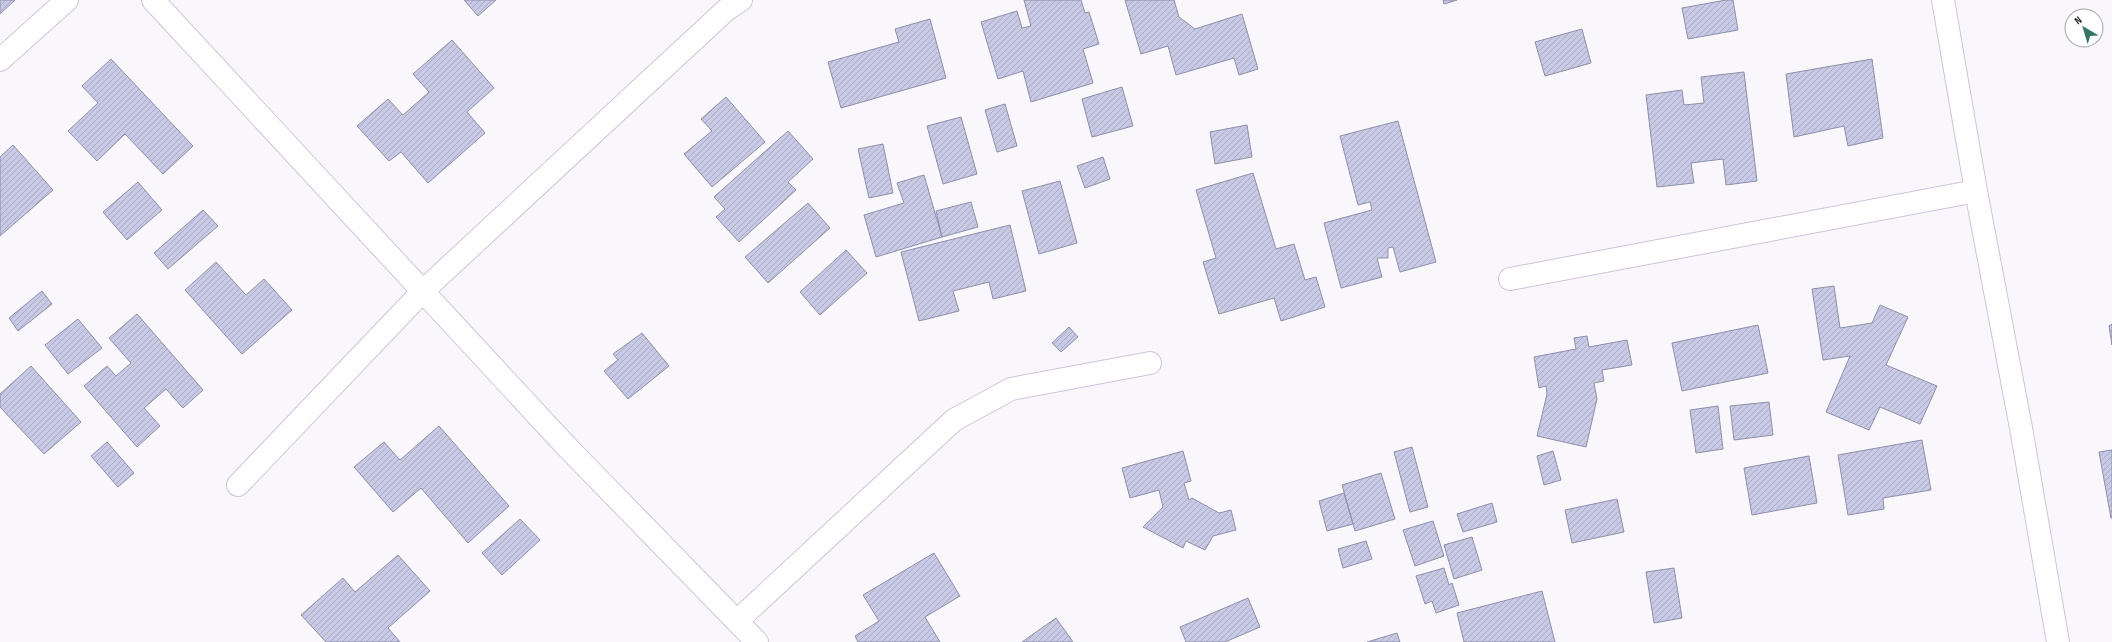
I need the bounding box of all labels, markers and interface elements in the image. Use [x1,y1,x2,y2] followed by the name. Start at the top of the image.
[2064,8,2104,48] north arrow
[2072,14,2085,27] text: N

